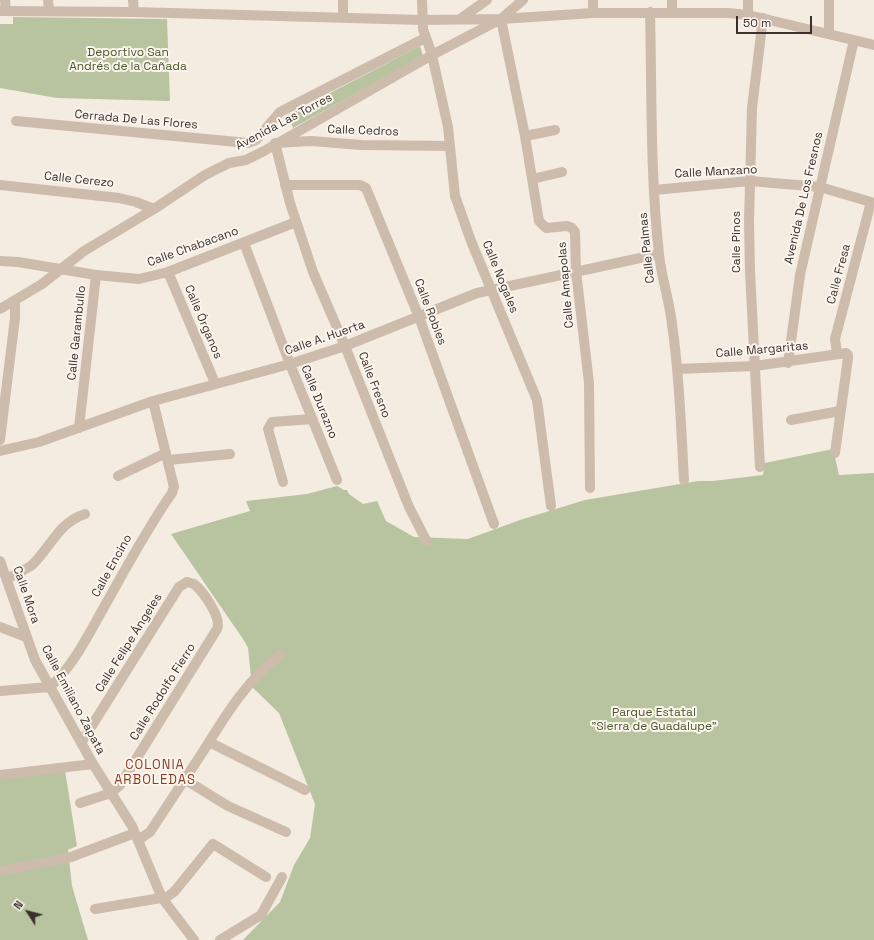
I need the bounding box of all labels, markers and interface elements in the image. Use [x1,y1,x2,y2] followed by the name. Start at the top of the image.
[738,8,814,34] scale bar
[743,15,771,31] text: 50 m
[69,46,187,74] park label: Deportivo San Andrés de la Cañada
[233,91,335,153] street label: Avenida Las Torres
[74,107,198,133] street label: Cerrada De Las Flores
[327,123,399,139] street label: Calle Cedros
[782,130,826,266] street label: Avenida De Los Fresnos
[674,163,758,181] street label: Calle Manzano
[43,169,115,191] street label: Calle Cerezo
[730,211,744,273] street label: Calle Pinos
[636,212,658,284] street label: Calle Palmas
[145,224,241,270] street label: Calle Chabacano
[479,239,521,315] street label: Calle Nogales
[555,241,577,329] street label: Calle Amapolas
[824,242,854,306] street label: Calle Fresa
[411,277,449,347] street label: Calle Robles
[181,283,225,361] street label: Calle Órganos
[65,285,89,381] street label: Calle Garambullo
[283,318,367,358] street label: Calle A. Huerta
[715,339,809,361] street label: Calle Margaritas
[355,350,393,420] street label: Calle Fresno
[298,363,340,441] street label: Calle Durazno
[89,532,135,600] street label: Calle Encino
[9,564,43,626] street label: Calle Mora
[93,591,165,695] street label: Calle Felipe Ángeles
[127,641,199,743] street label: Calle Rodolfo Fierro
[38,643,108,757] street label: Calle Emiliano Zapata
[591,706,717,734] park label: Parque Estatal "Sierra de Guadalupe"
[114,757,196,788] district label: COLONIA ARBOLEDAS
[8,892,48,932] north arrow
[10,898,26,912] text: N

